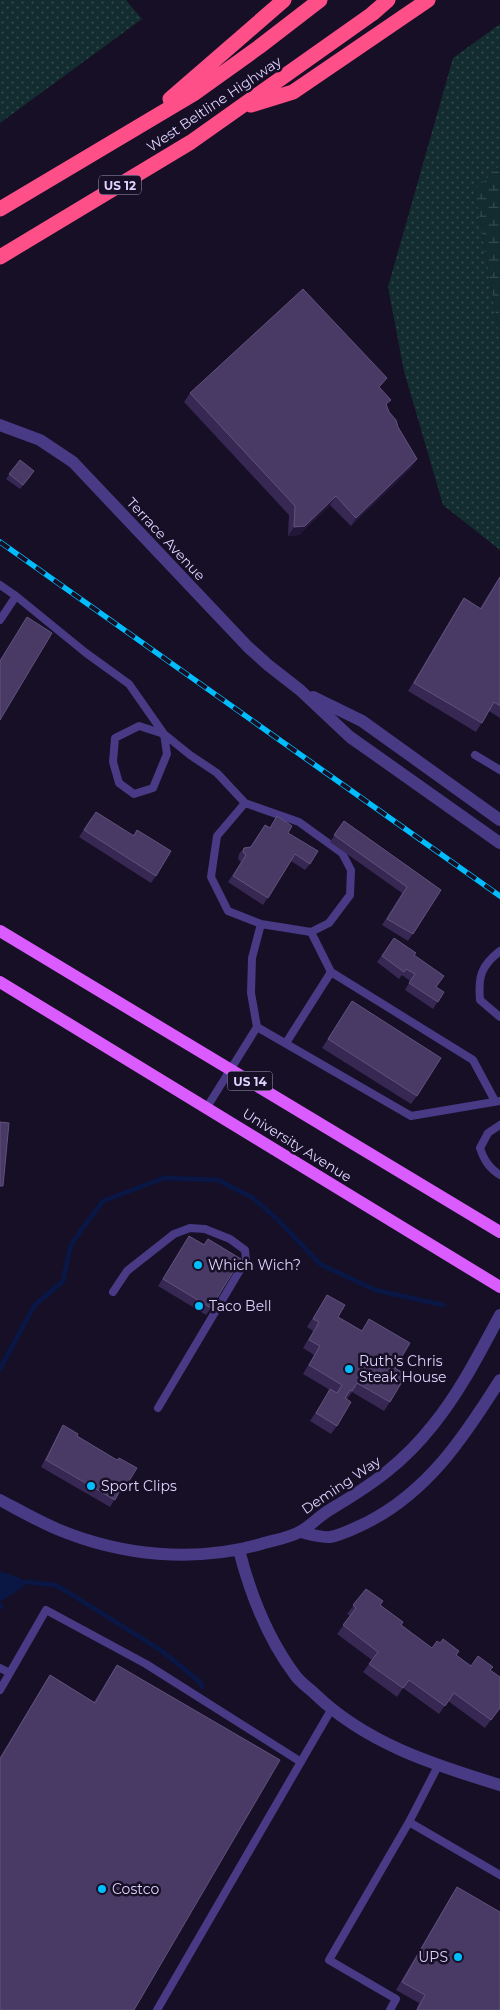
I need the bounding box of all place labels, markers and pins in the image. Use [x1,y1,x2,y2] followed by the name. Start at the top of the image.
[208,1256,301,1274] place label: Which Wich?
[192,1259,204,1271] marker: Which Wich?
[209,1297,272,1315] place label: Taco Bell
[193,1300,205,1312] marker: Taco Bell
[359,1352,446,1386] place label: Ruth's Chris Steak House
[343,1363,355,1375] marker: Ruth's Chris Steak House
[101,1477,177,1495] place label: Sport Clips
[85,1480,97,1492] marker: Sport Clips
[112,1880,159,1898] place label: Costco
[96,1883,108,1895] marker: Costco
[418,1948,448,1966] place label: UPS
[452,1951,464,1963] marker: UPS

